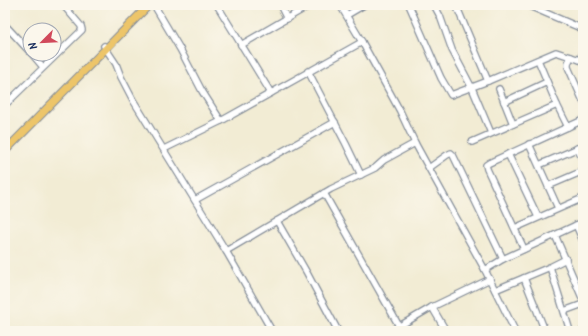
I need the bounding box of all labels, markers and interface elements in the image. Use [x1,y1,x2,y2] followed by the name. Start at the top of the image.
[22,22,62,62] north arrow
[24,39,43,52] text: N

